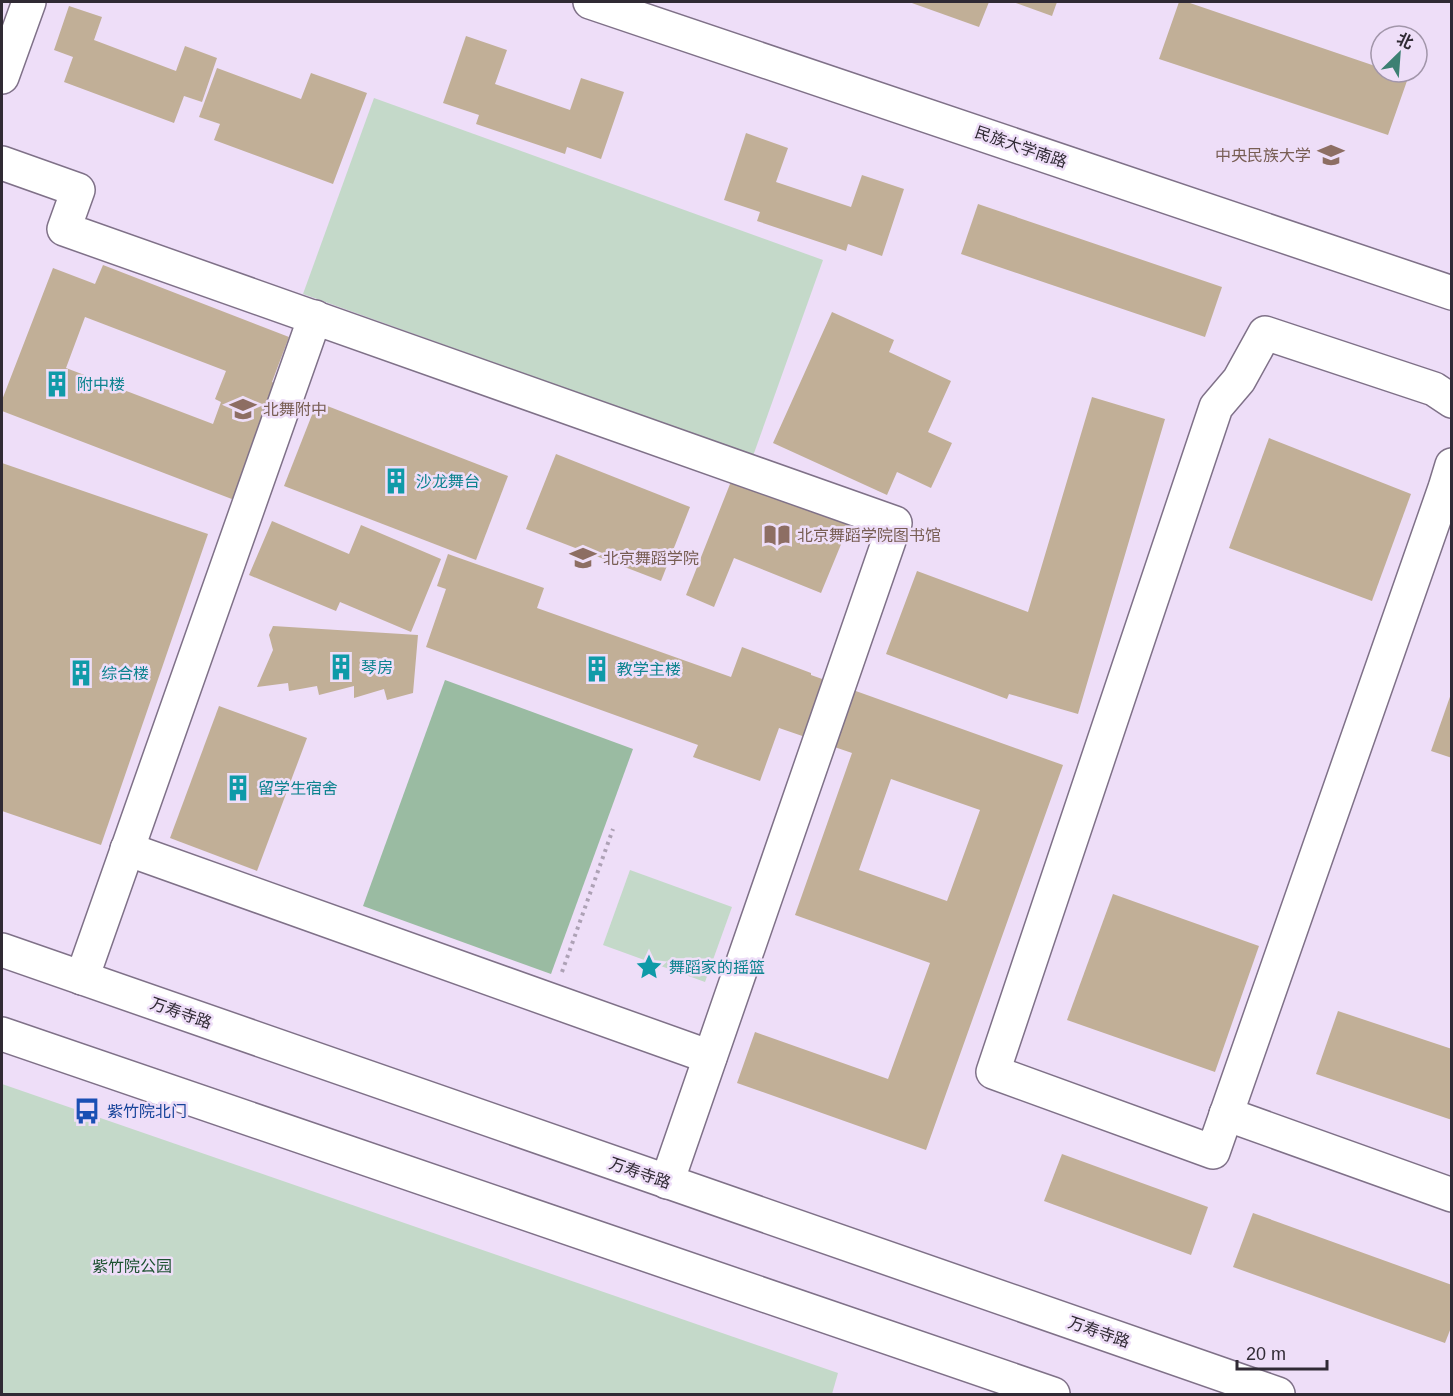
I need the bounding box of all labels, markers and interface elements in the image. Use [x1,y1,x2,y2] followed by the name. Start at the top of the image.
[1369,24,1429,84] north arrow
[1394,30,1416,52] text: 北
[973,123,1069,171] street label: 民族大学南路
[1316,140,1346,170] school or university icon: 中央民族大学
[1215,147,1311,164] place label: 中央民族大学
[42,369,72,399] building icon: 附中楼
[77,376,125,393] place label: 附中楼
[228,394,258,424] school or university icon: 北舞附中
[263,401,327,418] place label: 北舞附中
[381,466,411,496] building icon: 沙龙舞台
[416,473,480,490] place label: 沙龙舞台
[762,520,792,550] library icon: 北京舞蹈学院图书馆
[797,527,941,544] place label: 北京舞蹈学院图书馆
[568,543,598,573] school or university icon: 北京舞蹈学院
[603,550,699,567] place label: 北京舞蹈学院
[326,652,356,682] building icon: 琴房
[582,654,612,684] building icon: 教学主楼
[66,658,96,688] building icon: 综合楼
[361,659,393,676] place label: 琴房
[617,661,681,678] place label: 教学主楼
[101,665,149,682] place label: 综合楼
[223,773,253,803] building icon: 留学生宿舍
[258,780,338,797] place label: 留学生宿舍
[634,952,664,982] place icon: 舞蹈家的摇篮
[669,959,765,976] place label: 舞蹈家的摇篮
[148,995,214,1031] street label: 万寿寺路
[72,1096,102,1126] bus stop icon: 紫竹院北门
[107,1103,187,1120] place label: 紫竹院北门
[607,1155,673,1191] street label: 万寿寺路
[92,1258,172,1275] park label: 紫竹院公园
[1066,1314,1132,1350] street label: 万寿寺路
[1237,1333,1327,1371] scale bar
[1246,1344,1286,1364] text: 20 m

